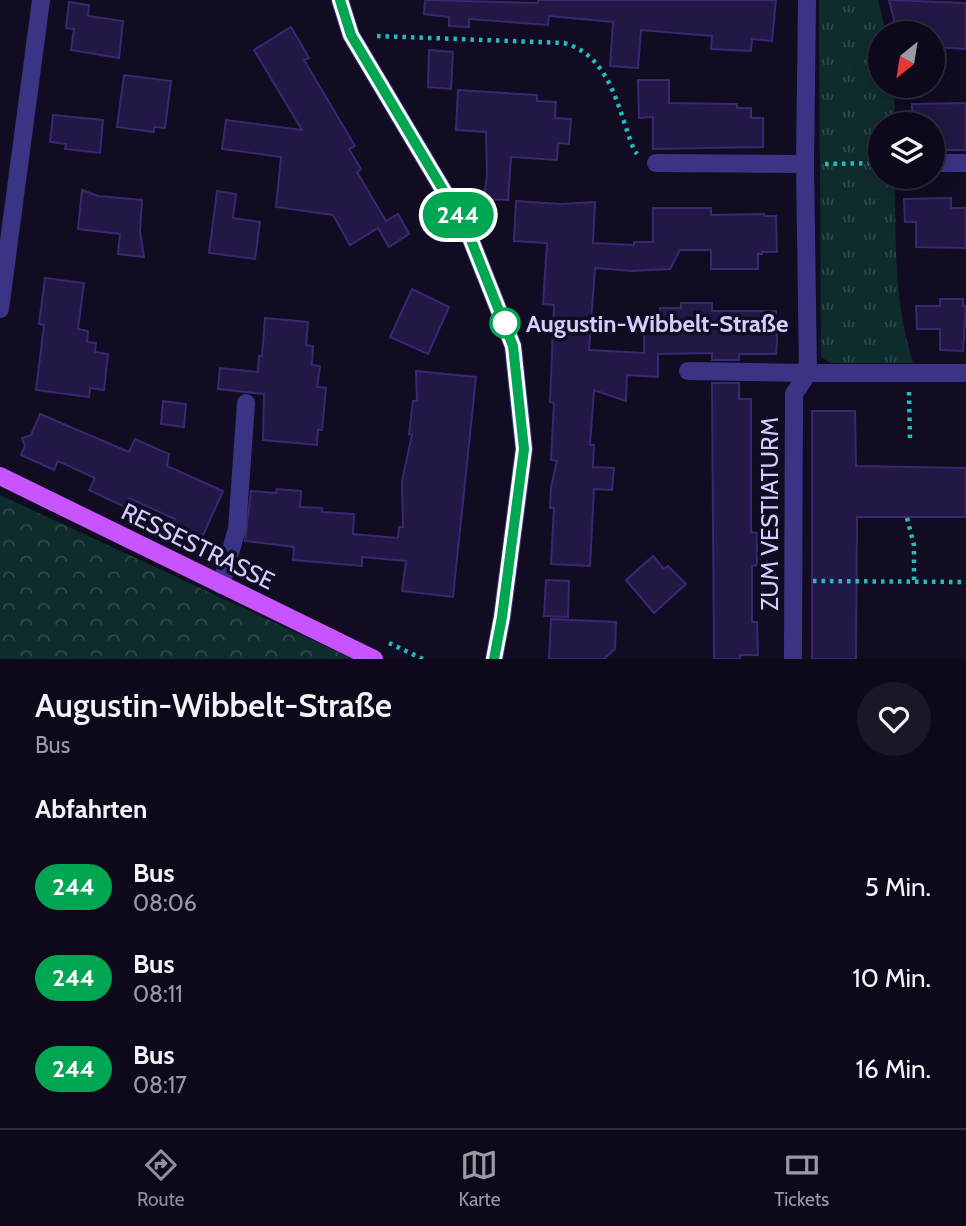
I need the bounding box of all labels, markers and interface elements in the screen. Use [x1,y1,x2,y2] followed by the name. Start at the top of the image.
[868,21,945,98] north arrow
[868,21,945,189] map controls
[868,112,945,189] button: layers
[418,192,498,238] line badge: 244
[437,200,479,229] text: 244
[490,308,520,338] marker: Augustin-Wibbelt-Straße
[526,309,788,338] place label: Augustin-Wibbelt-Straße
[755,417,784,611] street label: ZUM VESTIATURM
[117,496,279,596] street label: RESSESTRASSE
[857,682,931,756] button: heart
[35,685,392,725] text: Augustin-Wibbelt-Straße
[35,731,70,759] text: Bus
[35,793,147,825] text: Abfahrten
[133,857,174,889] text: Bus
[865,871,931,903] text: 5 Min.
[52,872,95,901] text: 244
[133,889,197,917] text: 08:06
[133,948,174,980] text: Bus
[852,962,931,994] text: 10 Min.
[52,963,95,992] text: 244
[133,980,183,1008] text: 08:11
[133,1039,174,1071] text: Bus
[856,1053,931,1085] text: 16 Min.
[52,1054,95,1083] text: 244
[133,1071,187,1099] text: 08:17
[137,1146,185,1211] tab: Route
[458,1146,500,1211] tab: Karte
[774,1146,829,1211] tab: Tickets

